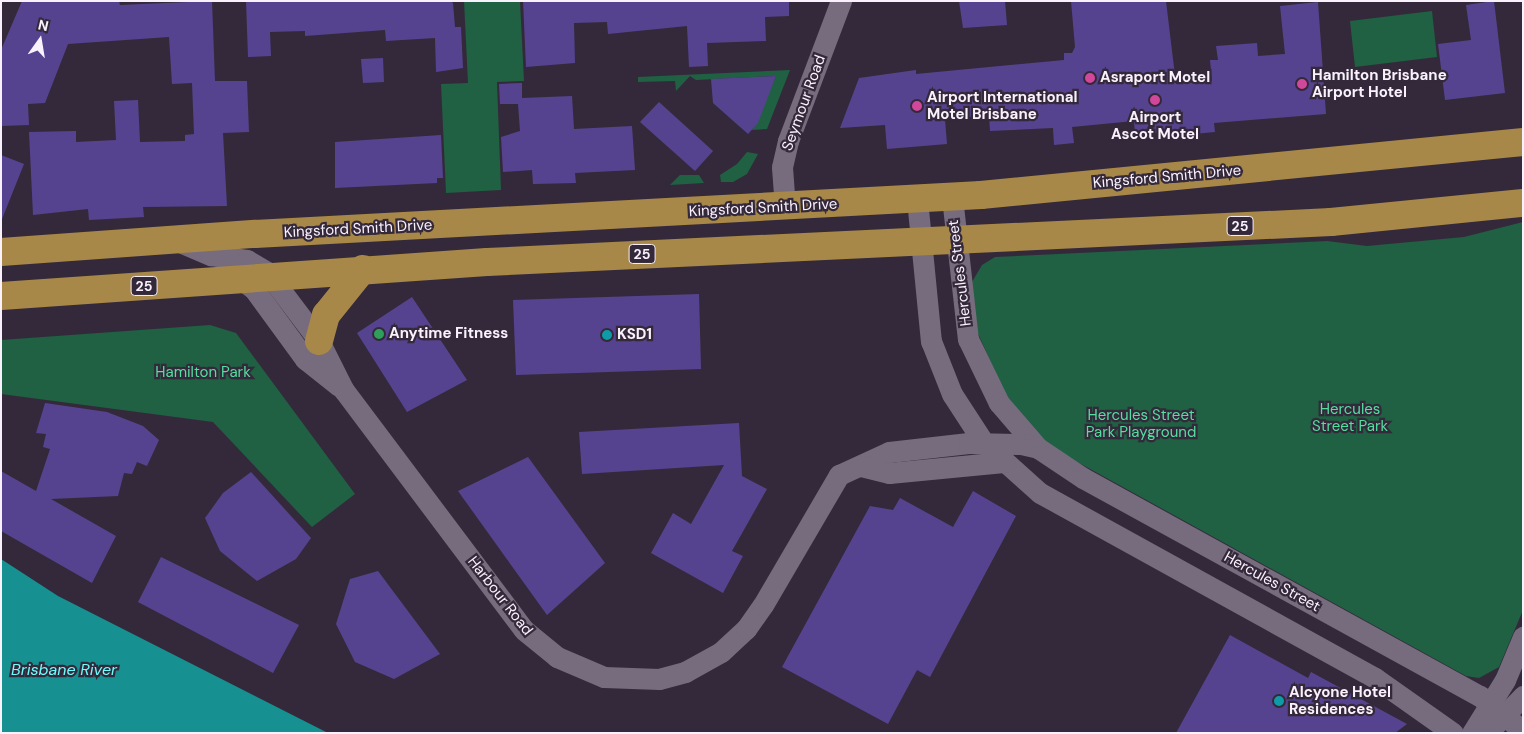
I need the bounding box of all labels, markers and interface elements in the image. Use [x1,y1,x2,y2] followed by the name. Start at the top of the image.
[15,15,65,65] north arrow
[36,15,50,35] text: N
[778,53,830,153] street label: Seymour Road
[1312,66,1447,101] place label: Hamilton Brisbane Airport Hotel
[1100,69,1210,87] place label: Asraport Motel
[1084,72,1096,84] marker: Asraport Motel
[1296,78,1308,90] marker: Hamilton Brisbane Airport Hotel
[927,88,1078,123] place label: Airport International Motel Brisbane
[1149,94,1161,106] marker: Airport Ascot Motel
[911,100,923,112] marker: Airport International Motel Brisbane
[1111,108,1199,143] place label: Airport Ascot Motel
[1092,162,1242,192] street label: Kingsford Smith Drive
[688,195,838,221] street label: Kingsford Smith Drive
[1226,215,1254,238] road number: 25
[283,216,433,242] street label: Kingsford Smith Drive
[945,219,975,327] street label: Hercules Street
[628,242,656,266] road number: 25
[130,274,158,298] road number: 25
[389,325,508,343] place label: Anytime Fitness
[617,326,652,344] place label: KSD1
[373,328,385,340] marker: Anytime Fitness
[601,329,613,341] marker: KSD1
[155,364,251,382] park label: Hamilton Park
[1312,400,1388,435] park label: Hercules Street Park
[1086,406,1196,441] park label: Hercules Street Park Playground
[1221,548,1323,616] street label: Hercules Street
[464,553,536,639] street label: Harbour Road
[11,660,117,680] water label: Brisbane River
[1289,683,1391,718] place label: Alcyone Hotel Residences
[1273,695,1285,707] marker: Alcyone Hotel Residences

